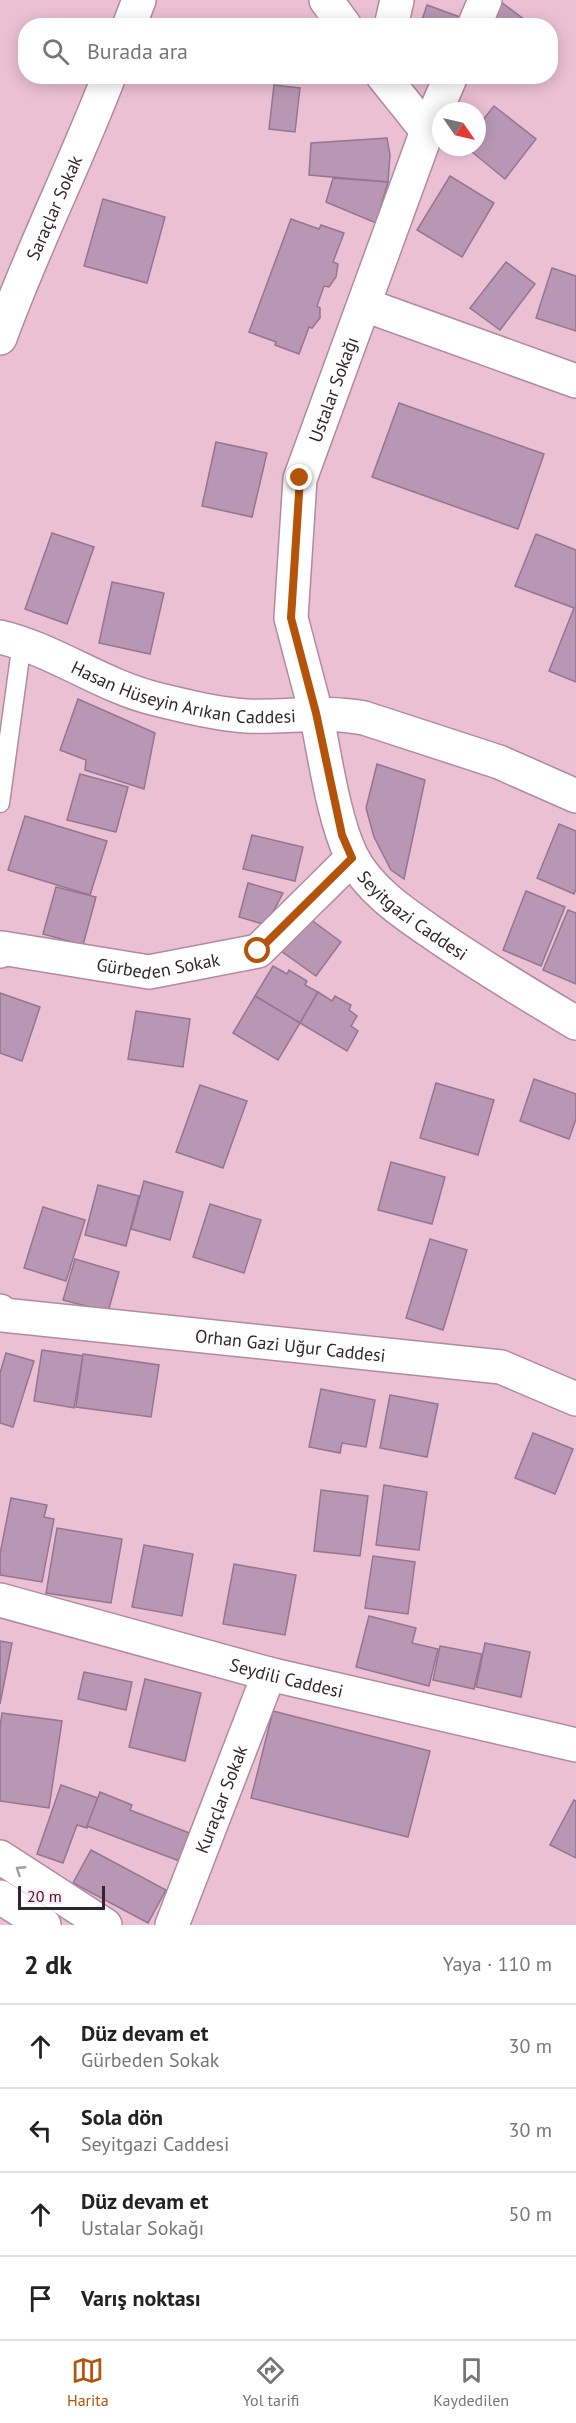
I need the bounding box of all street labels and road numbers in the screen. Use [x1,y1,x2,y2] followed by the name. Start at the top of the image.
[21,151,87,264] street label: Saraçlar Sokak
[303,333,363,445] street label: Ustalar Sokağı
[68,655,296,728] street label: Hasan Hüseyin Arıkan Caddesi
[353,865,472,965] street label: Seyitgazi Caddesi
[95,947,222,984] street label: Gürbeden Sokak
[194,1324,387,1366] street label: Orhan Gazi Uğur Caddesi
[227,1652,346,1702] street label: Seydili Caddesi
[189,1741,252,1856] street label: Kuraçlar Sokak

